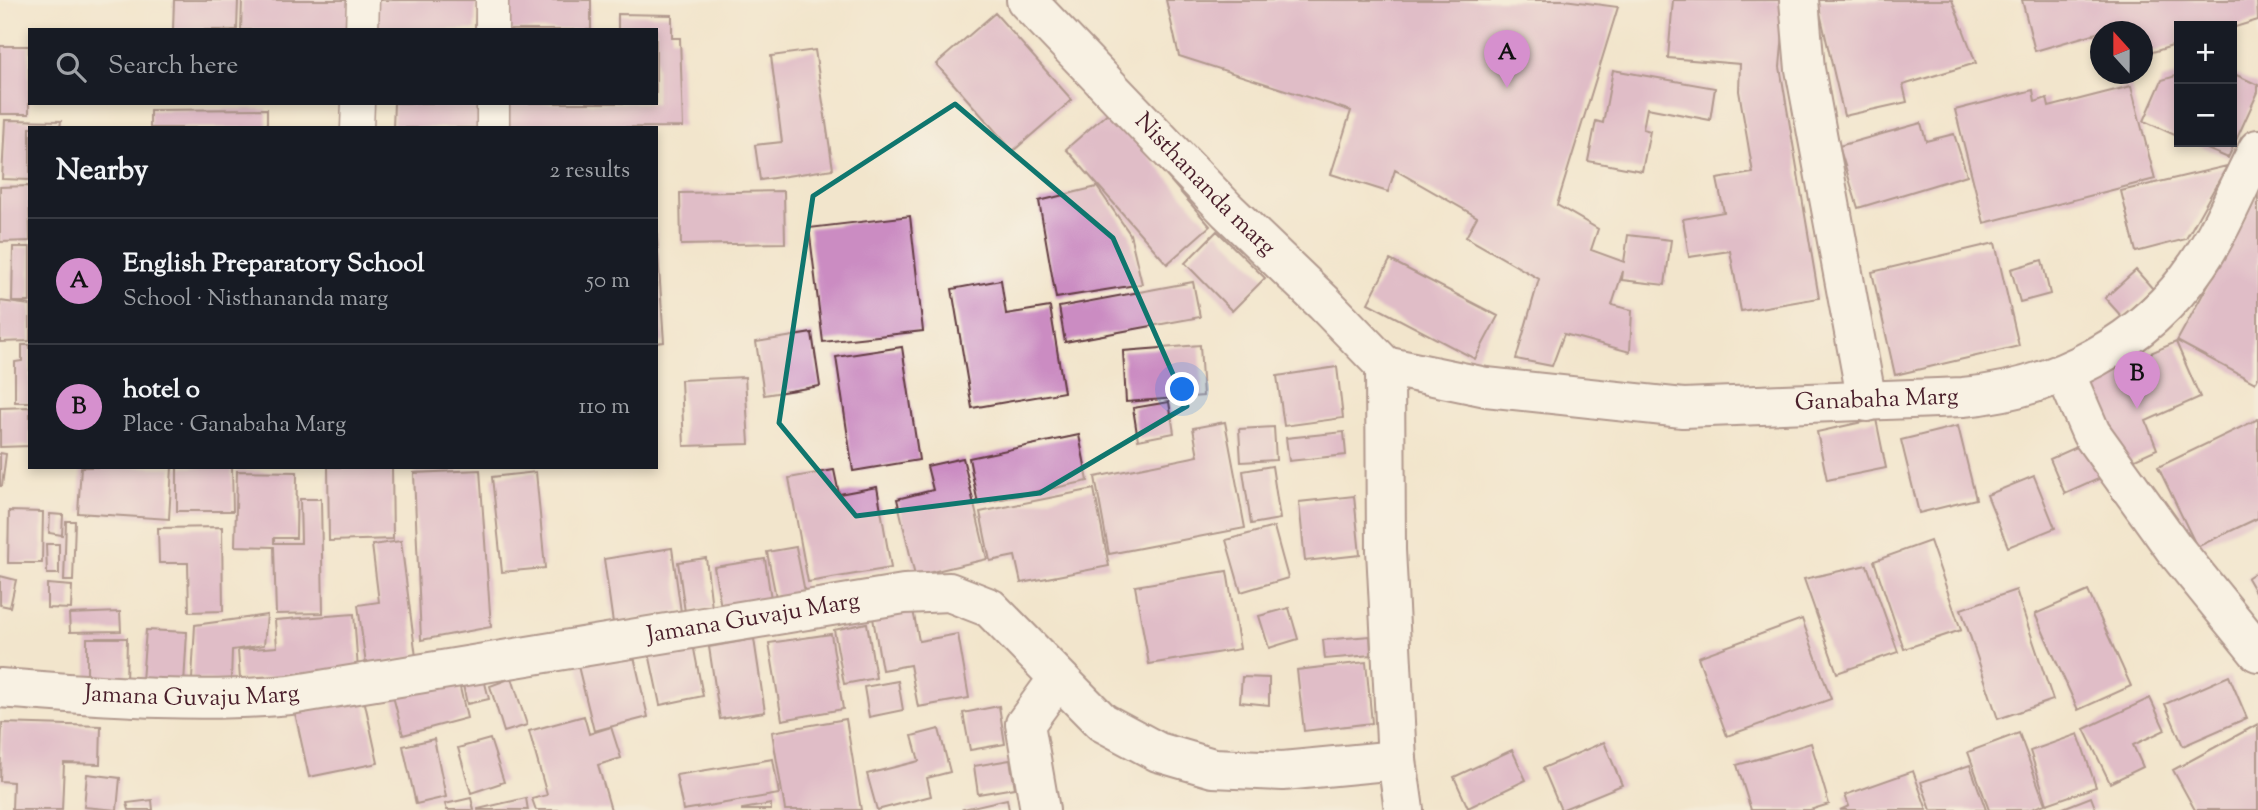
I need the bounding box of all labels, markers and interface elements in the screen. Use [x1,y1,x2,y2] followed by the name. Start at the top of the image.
[2090,21,2153,84] north arrow
[2174,21,2237,147] map controls
[2174,21,2237,84] button: +
[28,28,658,105] search box
[1484,30,1530,88] pin: A
[52,48,90,86] icon: search
[108,48,238,85] text: Search here
[2174,84,2237,147] button: −
[1126,106,1283,265] street label: Nisthananda marg
[56,150,148,193] text: Nearby
[550,155,630,188] text: 2 results
[123,246,425,283] text: English Preparatory School
[70,265,88,298] text: A
[586,265,630,298] text: 50 m
[123,283,388,316] text: School · Nisthananda marg
[2114,351,2160,409] pin: B
[123,372,200,409] text: hotel o
[1165,372,1199,406] your location
[1794,380,1959,421] street label: Ganabaha Marg
[72,391,86,424] text: B
[579,391,630,424] text: 110 m
[123,409,346,442] text: Place · Ganabaha Marg
[642,584,863,653] street label: Jamana Guvaju Marg
[81,677,302,716] street label: Jamana Guvaju Marg

